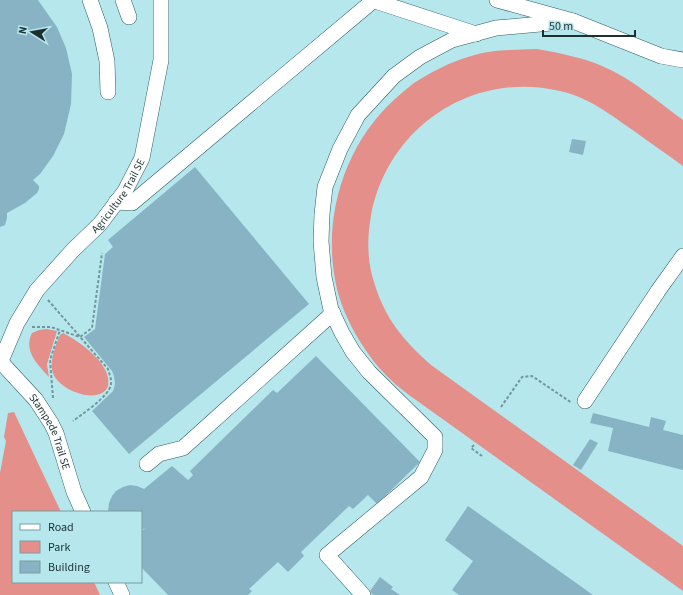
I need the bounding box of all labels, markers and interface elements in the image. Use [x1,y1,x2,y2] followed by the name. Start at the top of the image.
[12,12,52,52] north arrow
[543,12,635,38] scale bar
[549,18,573,35] text: 50 m
[15,25,31,35] text: N
[88,156,149,237] street label: Agriculture Trail SE
[26,390,74,472] street label: Stampede Trail SE
[12,511,142,583] legend
[48,519,74,536] text: Road
[48,539,70,556] text: Park
[48,559,90,576] text: Building

